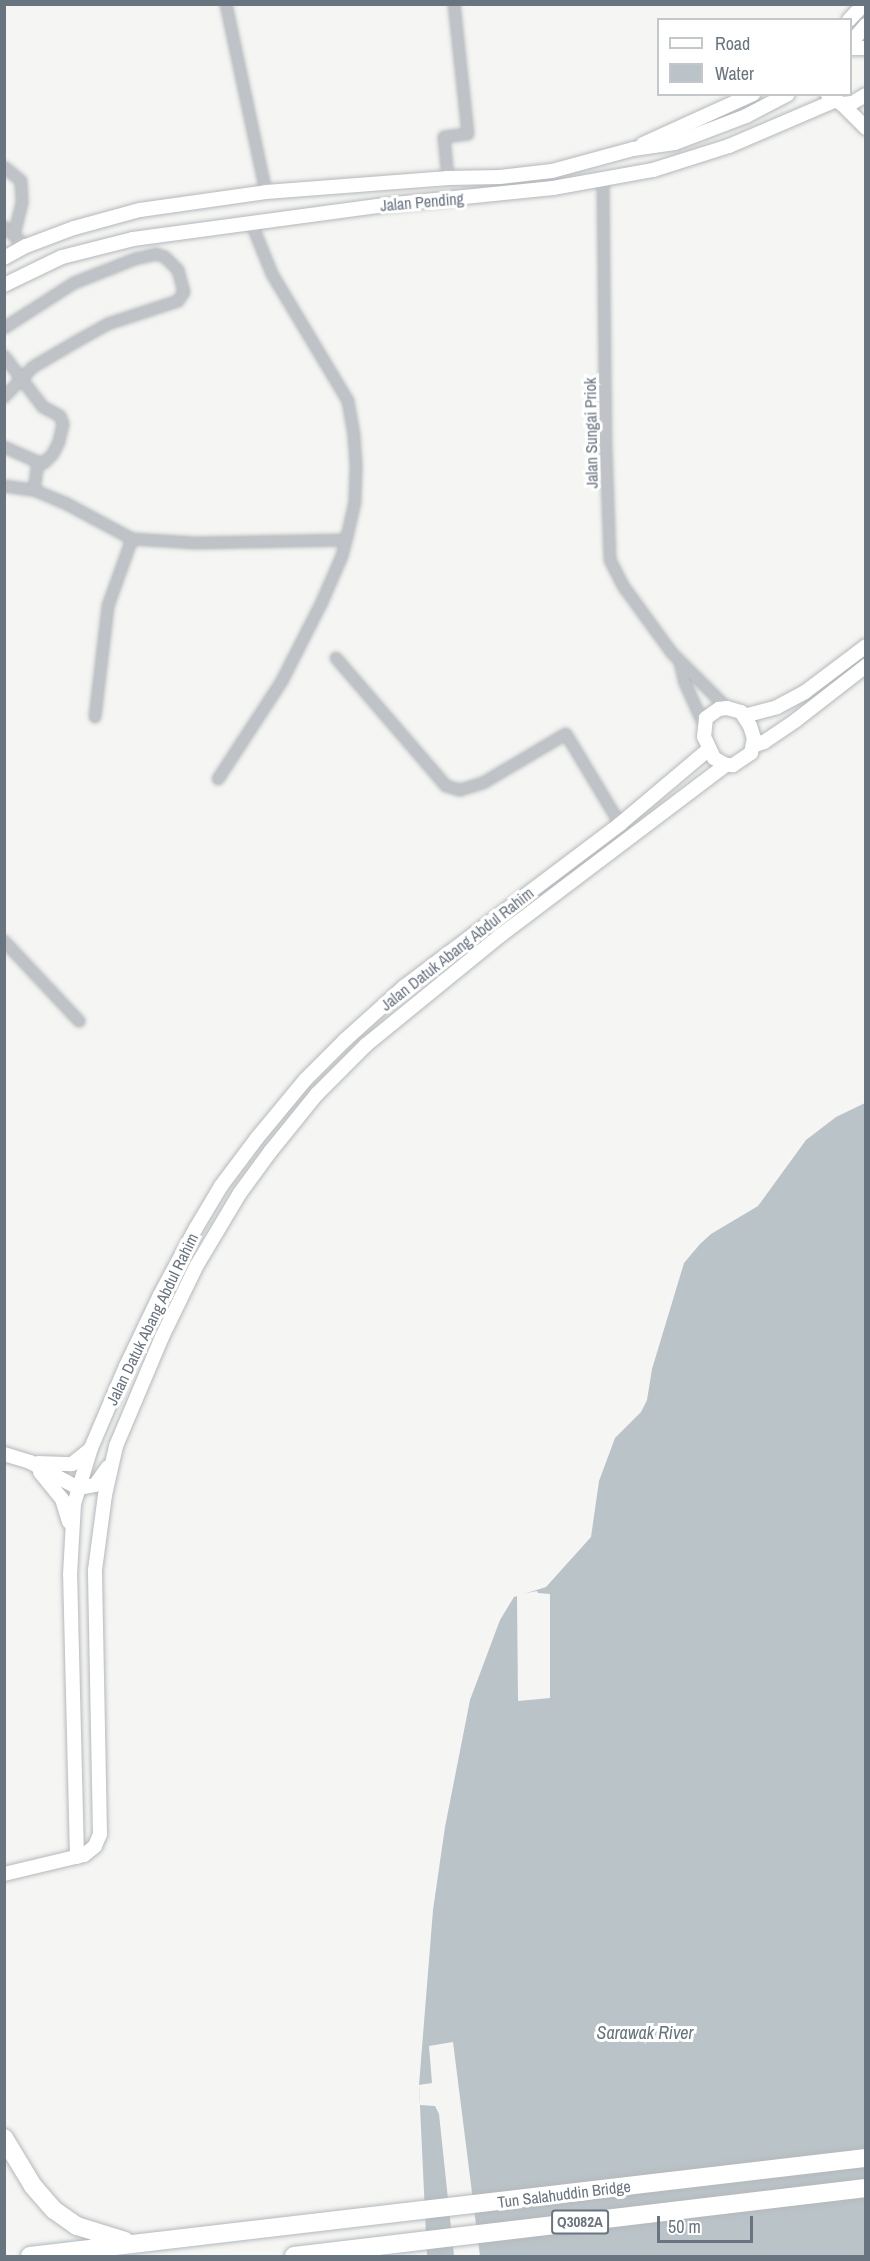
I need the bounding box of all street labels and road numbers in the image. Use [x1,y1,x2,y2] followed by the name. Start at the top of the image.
[379,189,465,215] street label: Jalan Pending
[580,377,602,489] street label: Jalan Sungai Priok
[376,883,538,1015] street label: Jalan Datuk Abang Abdul Rahim
[102,1229,202,1409] street label: Jalan Datuk Abang Abdul Rahim
[496,2176,632,2212] street label: Tun Salahuddin Bridge
[550,2210,610,2234] road number: Q3082A

